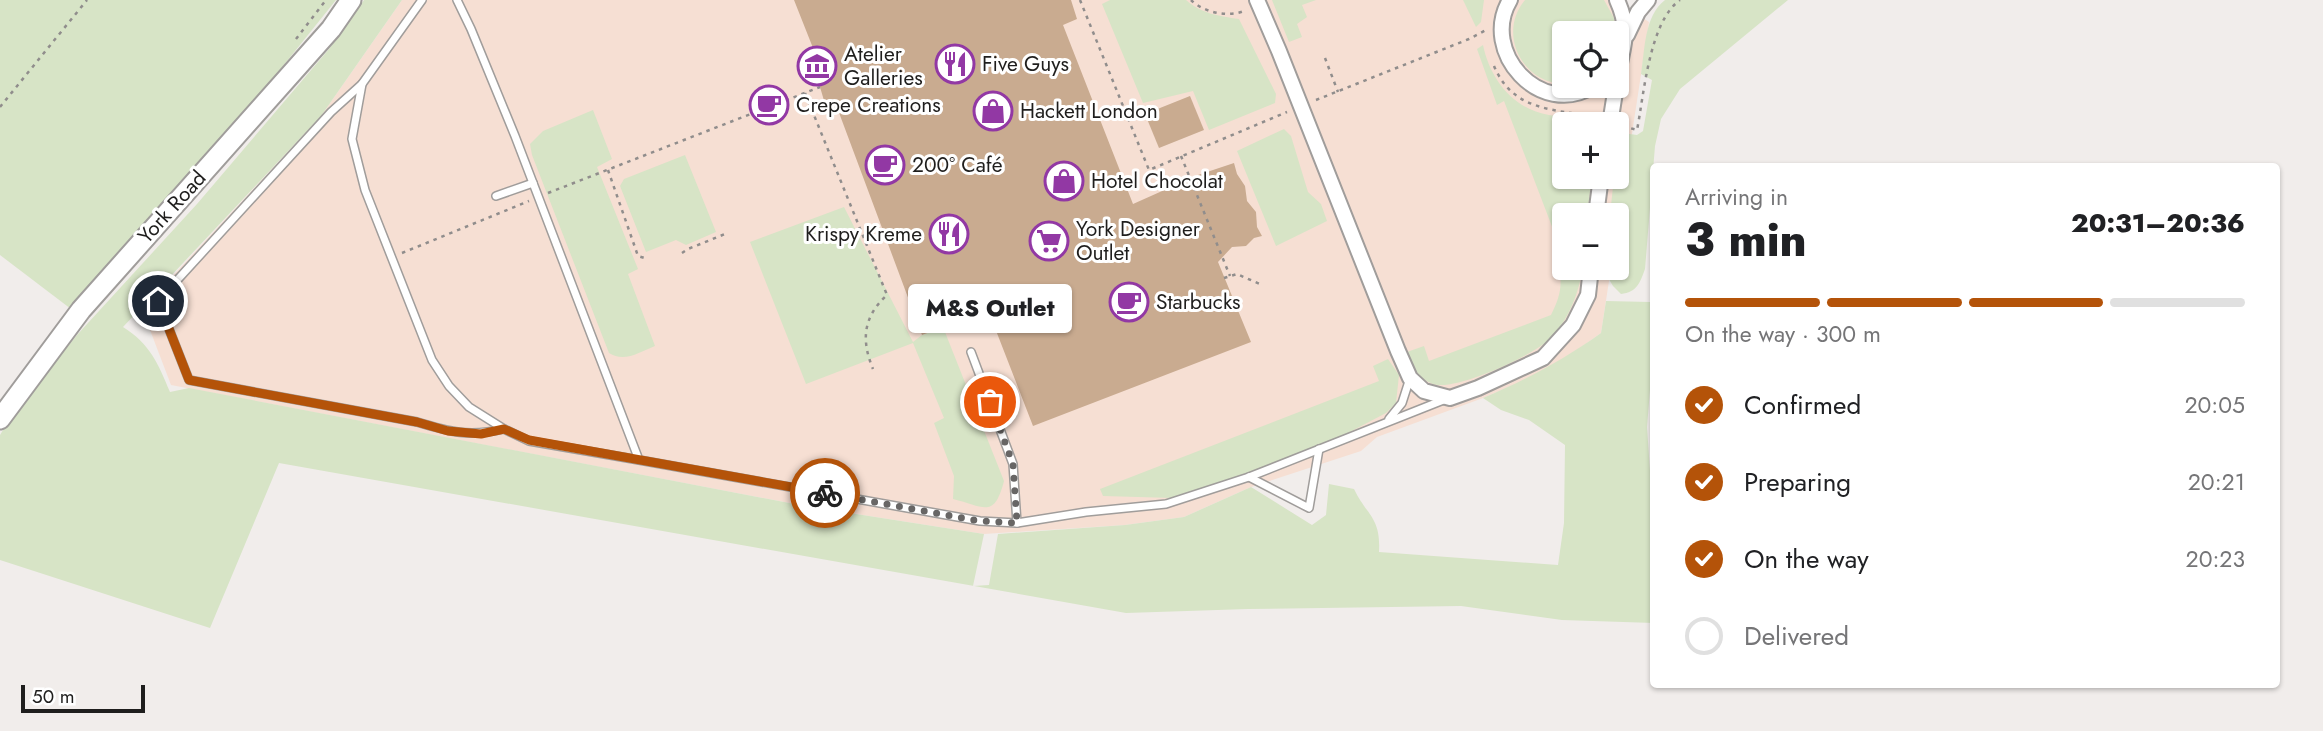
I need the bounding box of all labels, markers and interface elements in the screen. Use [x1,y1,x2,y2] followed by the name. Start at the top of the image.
[1552,21,1629,280] map controls
[1552,21,1629,98] button: locate
[844,39,923,93] place label: Atelier Galleries
[934,43,976,85] restaurant icon: Five Guys
[796,45,838,87] museum icon: Atelier Galleries
[982,49,1069,79] place label: Five Guys
[748,84,790,126] cafe icon: Crepe Creations
[796,90,941,120] place label: Crepe Creations
[972,90,1014,132] shop icon: Hackett London
[1020,96,1158,126] place label: Hackett London
[1552,112,1629,189] button: +
[864,144,906,186] cafe icon: 200° Café
[912,150,1003,180] place label: 200° Café
[1043,160,1085,202] shop icon: Hotel Chocolat
[131,164,213,250] street label: York Road
[1091,166,1223,196] place label: Hotel Chocolat
[1685,180,1788,214] text: Arriving in
[1552,203,1629,280] button: −
[2071,204,2245,242] text: 20:31–20:36
[1685,207,1807,273] text: 3 min
[928,213,970,255] restaurant icon: Krispy Kreme
[1076,214,1201,268] place label: York Designer Outlet
[805,219,922,249] place label: Krispy Kreme
[1028,220,1070,262] supermarket icon: York Designer Outlet
[128,271,188,331] pin
[1108,281,1150,323] cafe icon: Starbucks
[139,282,177,320] icon: home
[908,283,1072,332] callout: M&S Outlet
[1156,287,1241,317] place label: Starbucks
[925,291,1055,325] text: M&S Outlet
[1685,317,1881,351] text: On the way · 300 m
[960,372,1020,432] pin
[971,383,1009,421] icon: bag
[1685,386,1723,424] icon: check
[1744,386,1861,424] text: Confirmed
[2184,388,2245,422] text: 20:05
[790,458,860,528] courier
[1685,463,1723,501] icon: check
[1744,463,1851,501] text: Preparing
[2188,465,2245,499] text: 20:21
[806,474,844,512] icon: bike
[1685,540,1723,578] icon: check
[1744,540,1869,578] text: On the way
[2186,542,2245,576] text: 20:23
[1744,617,1849,655] text: Delivered
[21,682,145,714] scale bar
[32,683,75,710] text: 50 m

